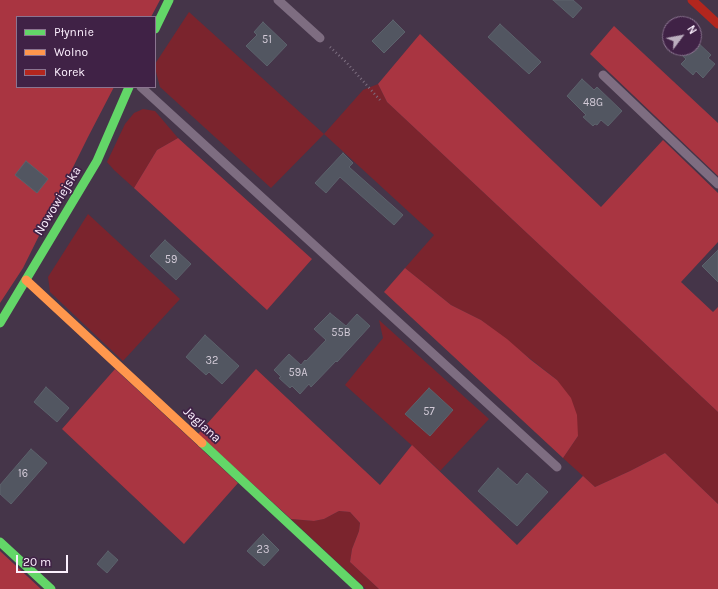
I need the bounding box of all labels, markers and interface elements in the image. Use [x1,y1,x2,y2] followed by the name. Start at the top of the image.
[16,16,156,88] legend
[662,16,702,56] north arrow
[684,23,699,37] text: N
[54,25,94,39] text: Płynnie
[262,33,272,47] house number: 51
[54,45,88,59] text: Wolno
[54,65,85,79] text: Korek
[583,96,603,110] house number: 48G
[31,164,85,238] street label: Nowowiejska
[165,253,177,267] house number: 59
[331,326,351,340] house number: 55B
[206,354,218,368] house number: 32
[289,366,307,380] house number: 59A
[180,404,224,446] street label: Jaglana
[423,405,435,419] house number: 57
[18,467,28,481] house number: 16
[257,543,269,557] house number: 23
[18,547,70,573] scale bar
[23,555,51,569] text: 20 m

